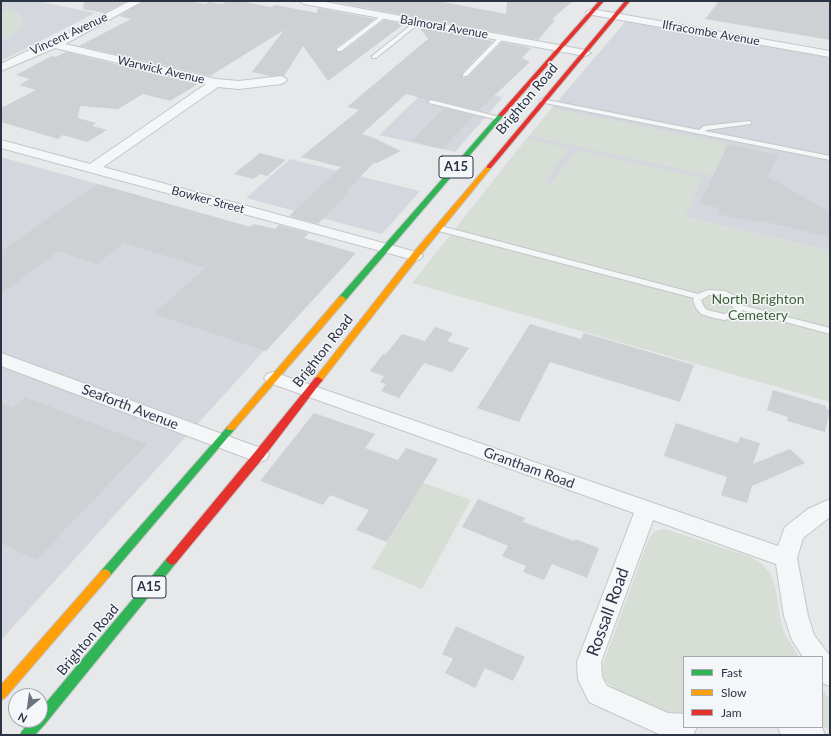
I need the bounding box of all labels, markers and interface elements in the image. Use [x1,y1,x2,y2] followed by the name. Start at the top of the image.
[28,10,110,58] street label: Vincent Avenue
[399,12,489,42] street label: Balmoral Avenue
[661,17,761,49] street label: Ilfracombe Avenue
[116,53,206,87] street label: Warwick Avenue
[492,60,562,138] street label: Brighton Road
[439,156,473,178] road number: A15
[170,183,246,217] street label: Bowker Street
[711,291,805,324] park label: North Brighton Cemetery
[289,311,357,391] street label: Brighton Road
[79,381,181,433] street label: Seaforth Avenue
[481,444,577,492] street label: Grantham Road
[583,565,633,659] street label: Rossall Road
[132,576,166,598] road number: A15
[53,601,123,679] street label: Brighton Road
[683,656,823,728] legend
[721,665,742,680] text: Fast
[721,685,746,700] text: Slow
[8,688,48,728] north arrow
[721,705,742,720] text: Jam
[16,710,29,726] text: N

